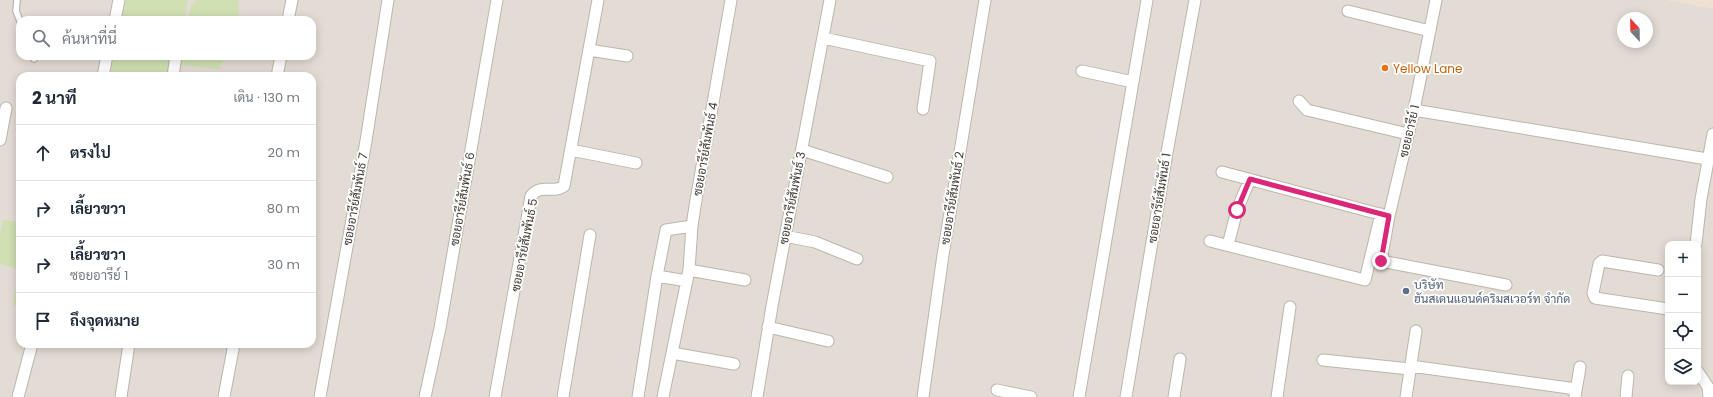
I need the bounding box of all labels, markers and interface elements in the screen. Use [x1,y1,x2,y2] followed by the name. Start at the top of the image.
[1617,12,1653,48] north arrow
[16,16,316,60] search box
[30,27,52,49] icon: search
[62,28,117,49] text: ค้นหาที่นี่
[1393,60,1463,77] place label: Yellow Lane
[1380,63,1390,73] marker: Yellow Lane
[32,86,77,110] text: 2 นาที
[233,88,300,107] text: เดิน · 130 m
[688,100,722,197] street label: ซอยอารีย์สัมพันธ์ 4
[1395,103,1423,159] street label: ซอยอารีย์ 1
[32,142,54,164] icon: ahead
[70,142,111,163] text: ตรงไป
[267,143,300,162] text: 20 m
[775,150,809,246] street label: ซอยอารีย์สัมพันธ์ 3
[936,150,968,246] street label: ซอยอารีย์สัมพันธ์ 2
[338,151,372,247] street label: ซอยอารีย์สัมพันธ์ 7
[445,151,479,247] street label: ซอยอารีย์สัมพันธ์ 6
[1143,152,1175,244] street label: ซอยอารีย์สัมพันธ์ 1
[507,197,541,293] street label: ซอยอารีย์สัมพันธ์ 5
[32,198,54,220] icon: right
[70,198,126,219] text: เลี้ยวขวา
[267,199,300,218] text: 80 m
[1228,201,1246,219] route start
[1665,241,1701,385] map controls
[1665,241,1701,277] button: +
[70,244,126,265] text: เลี้ยวขวา
[1372,252,1390,270] route end
[32,254,54,276] icon: right
[267,255,300,274] text: 30 m
[70,266,128,285] text: ซอยอารีย์ 1
[1414,276,1570,307] place label: บริษัท ฮันสเดนแอนด์คริมสเวอร์ท จำกัด
[1665,277,1701,313] button: −
[1401,286,1411,296] marker: บริษัท ฮันสเดนแอนด์คริมสเวอร์ท จำกัด
[32,310,54,332] icon: arrive
[70,310,140,331] text: ถึงจุดหมาย
[1665,313,1701,349] button: locate
[1665,349,1701,385] button: layers

